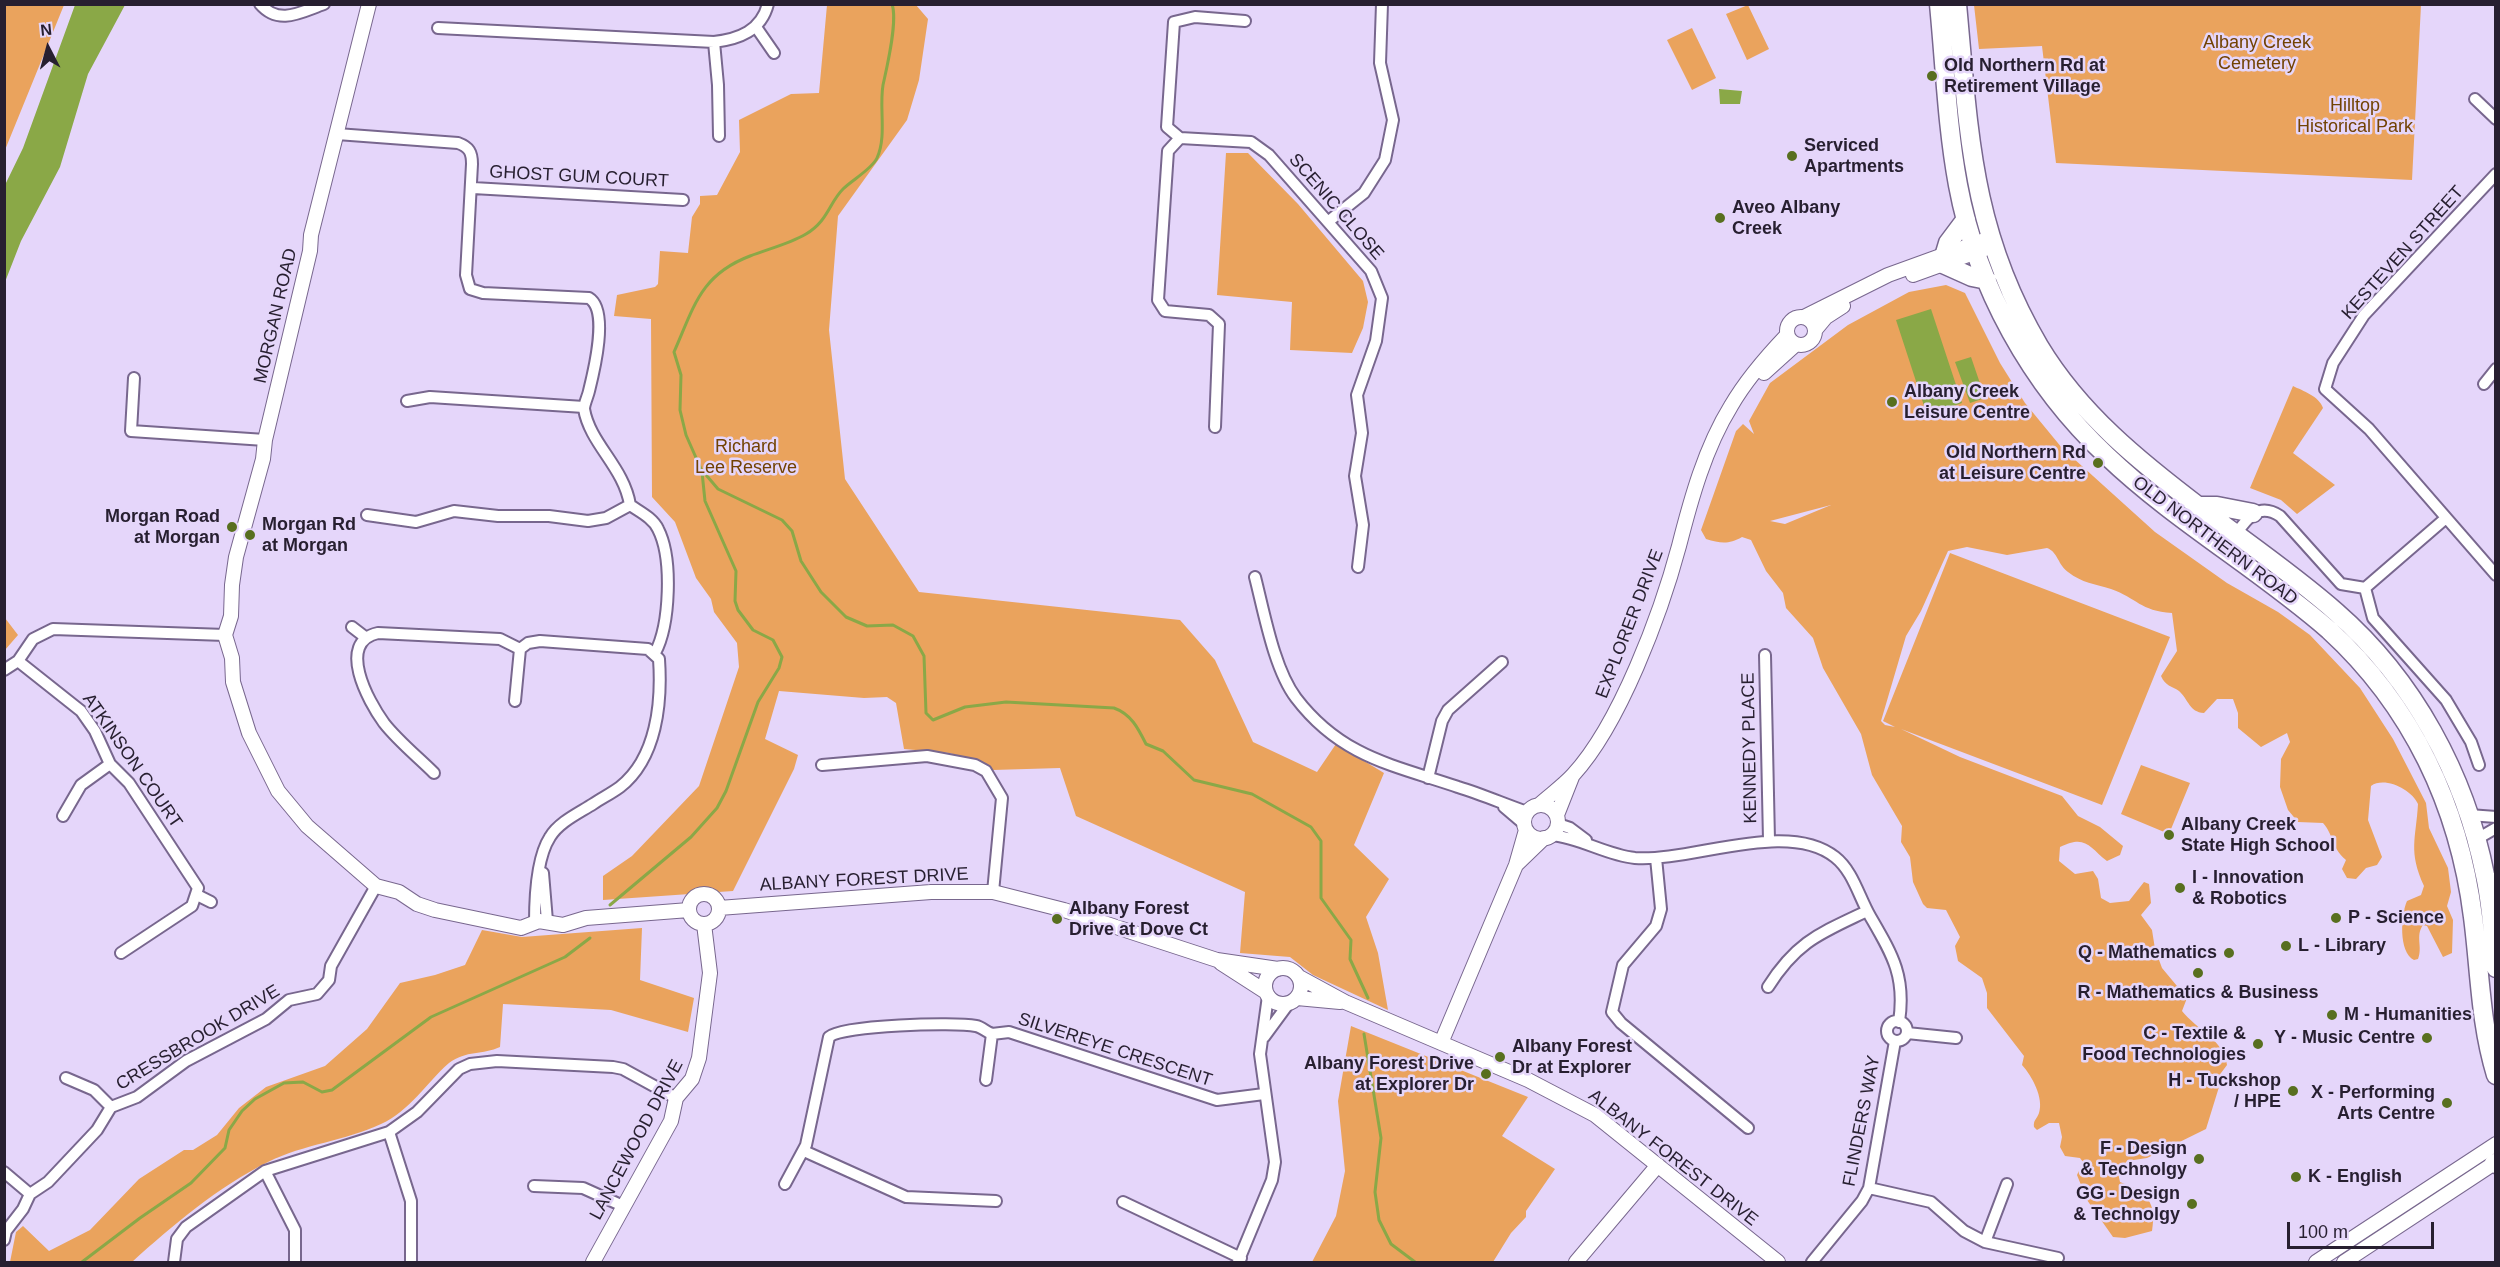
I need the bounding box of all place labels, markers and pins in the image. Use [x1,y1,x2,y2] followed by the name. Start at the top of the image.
[1944,55,2105,98] place label: Old Northern Rd at Retirement Village
[1925,69,1939,83] marker: Old Northern Rd at Retirement Village
[1804,135,1904,178] place label: Serviced Apartments
[1785,149,1799,163] marker: Serviced Apartments
[1732,197,1840,240] place label: Aveo Albany Creek
[1713,211,1727,225] marker: Aveo Albany Creek
[1904,381,2030,424] place label: Albany Creek Leisure Centre
[1885,395,1899,409] marker: Albany Creek Leisure Centre
[1939,442,2086,484] place label: Old Northern Rd at Leisure Centre
[2091,456,2105,470] marker: Old Northern Rd at Leisure Centre
[105,506,220,548] place label: Morgan Road at Morgan
[262,514,356,556] place label: Morgan Rd at Morgan
[225,520,239,534] marker: Morgan Road at Morgan
[243,528,257,542] marker: Morgan Rd at Morgan
[2181,814,2335,856] place label: Albany Creek State High School
[2162,828,2176,842] marker: Albany Creek State High School
[2192,867,2304,910] place label: I - Innovation & Robotics
[2173,881,2187,895] marker: I - Innovation & Robotics
[1069,898,1208,940] place label: Albany Forest Drive at Dove Ct
[2348,907,2444,929] place label: P - Science
[2329,911,2343,925] marker: P - Science
[1050,912,1064,926] marker: Albany Forest Drive at Dove Ct
[2298,935,2386,957] place label: L - Library
[2279,939,2293,953] marker: L - Library
[2078,942,2217,964] place label: Q - Mathematics
[2222,946,2236,960] marker: Q - Mathematics
[2191,966,2205,980] marker: R - Mathematics & Business
[2077,982,2319,1004] place label: R - Mathematics & Business
[2344,1004,2472,1026] place label: M - Humanities
[2325,1008,2339,1022] marker: M - Humanities
[2082,1023,2246,1066] place label: C - Textile & Food Technologies
[2274,1027,2415,1049] place label: Y - Music Centre
[2420,1031,2434,1045] marker: Y - Music Centre
[1512,1036,1632,1078] place label: Albany Forest Dr at Explorer
[2251,1037,2265,1051] marker: C - Textile & Food Technologies
[1493,1050,1507,1064] marker: Albany Forest Dr at Explorer
[1304,1053,1474,1096] place label: Albany Forest Drive at Explorer Dr
[1479,1067,1493,1081] marker: Albany Forest Drive at Explorer Dr
[2168,1070,2281,1112] place label: H - Tuckshop / HPE
[2311,1082,2435,1124] place label: X - Performing Arts Centre
[2286,1084,2300,1098] marker: H - Tuckshop / HPE
[2440,1096,2454,1110] marker: X - Performing Arts Centre
[2080,1138,2187,1180] place label: F - Design & Technolgy
[2192,1152,2206,1166] marker: F - Design & Technolgy
[2308,1166,2402,1188] place label: K - English
[2289,1170,2303,1184] marker: K - English
[2073,1183,2180,1226] place label: GG - Design & Technolgy
[2185,1197,2199,1211] marker: GG - Design & Technolgy

